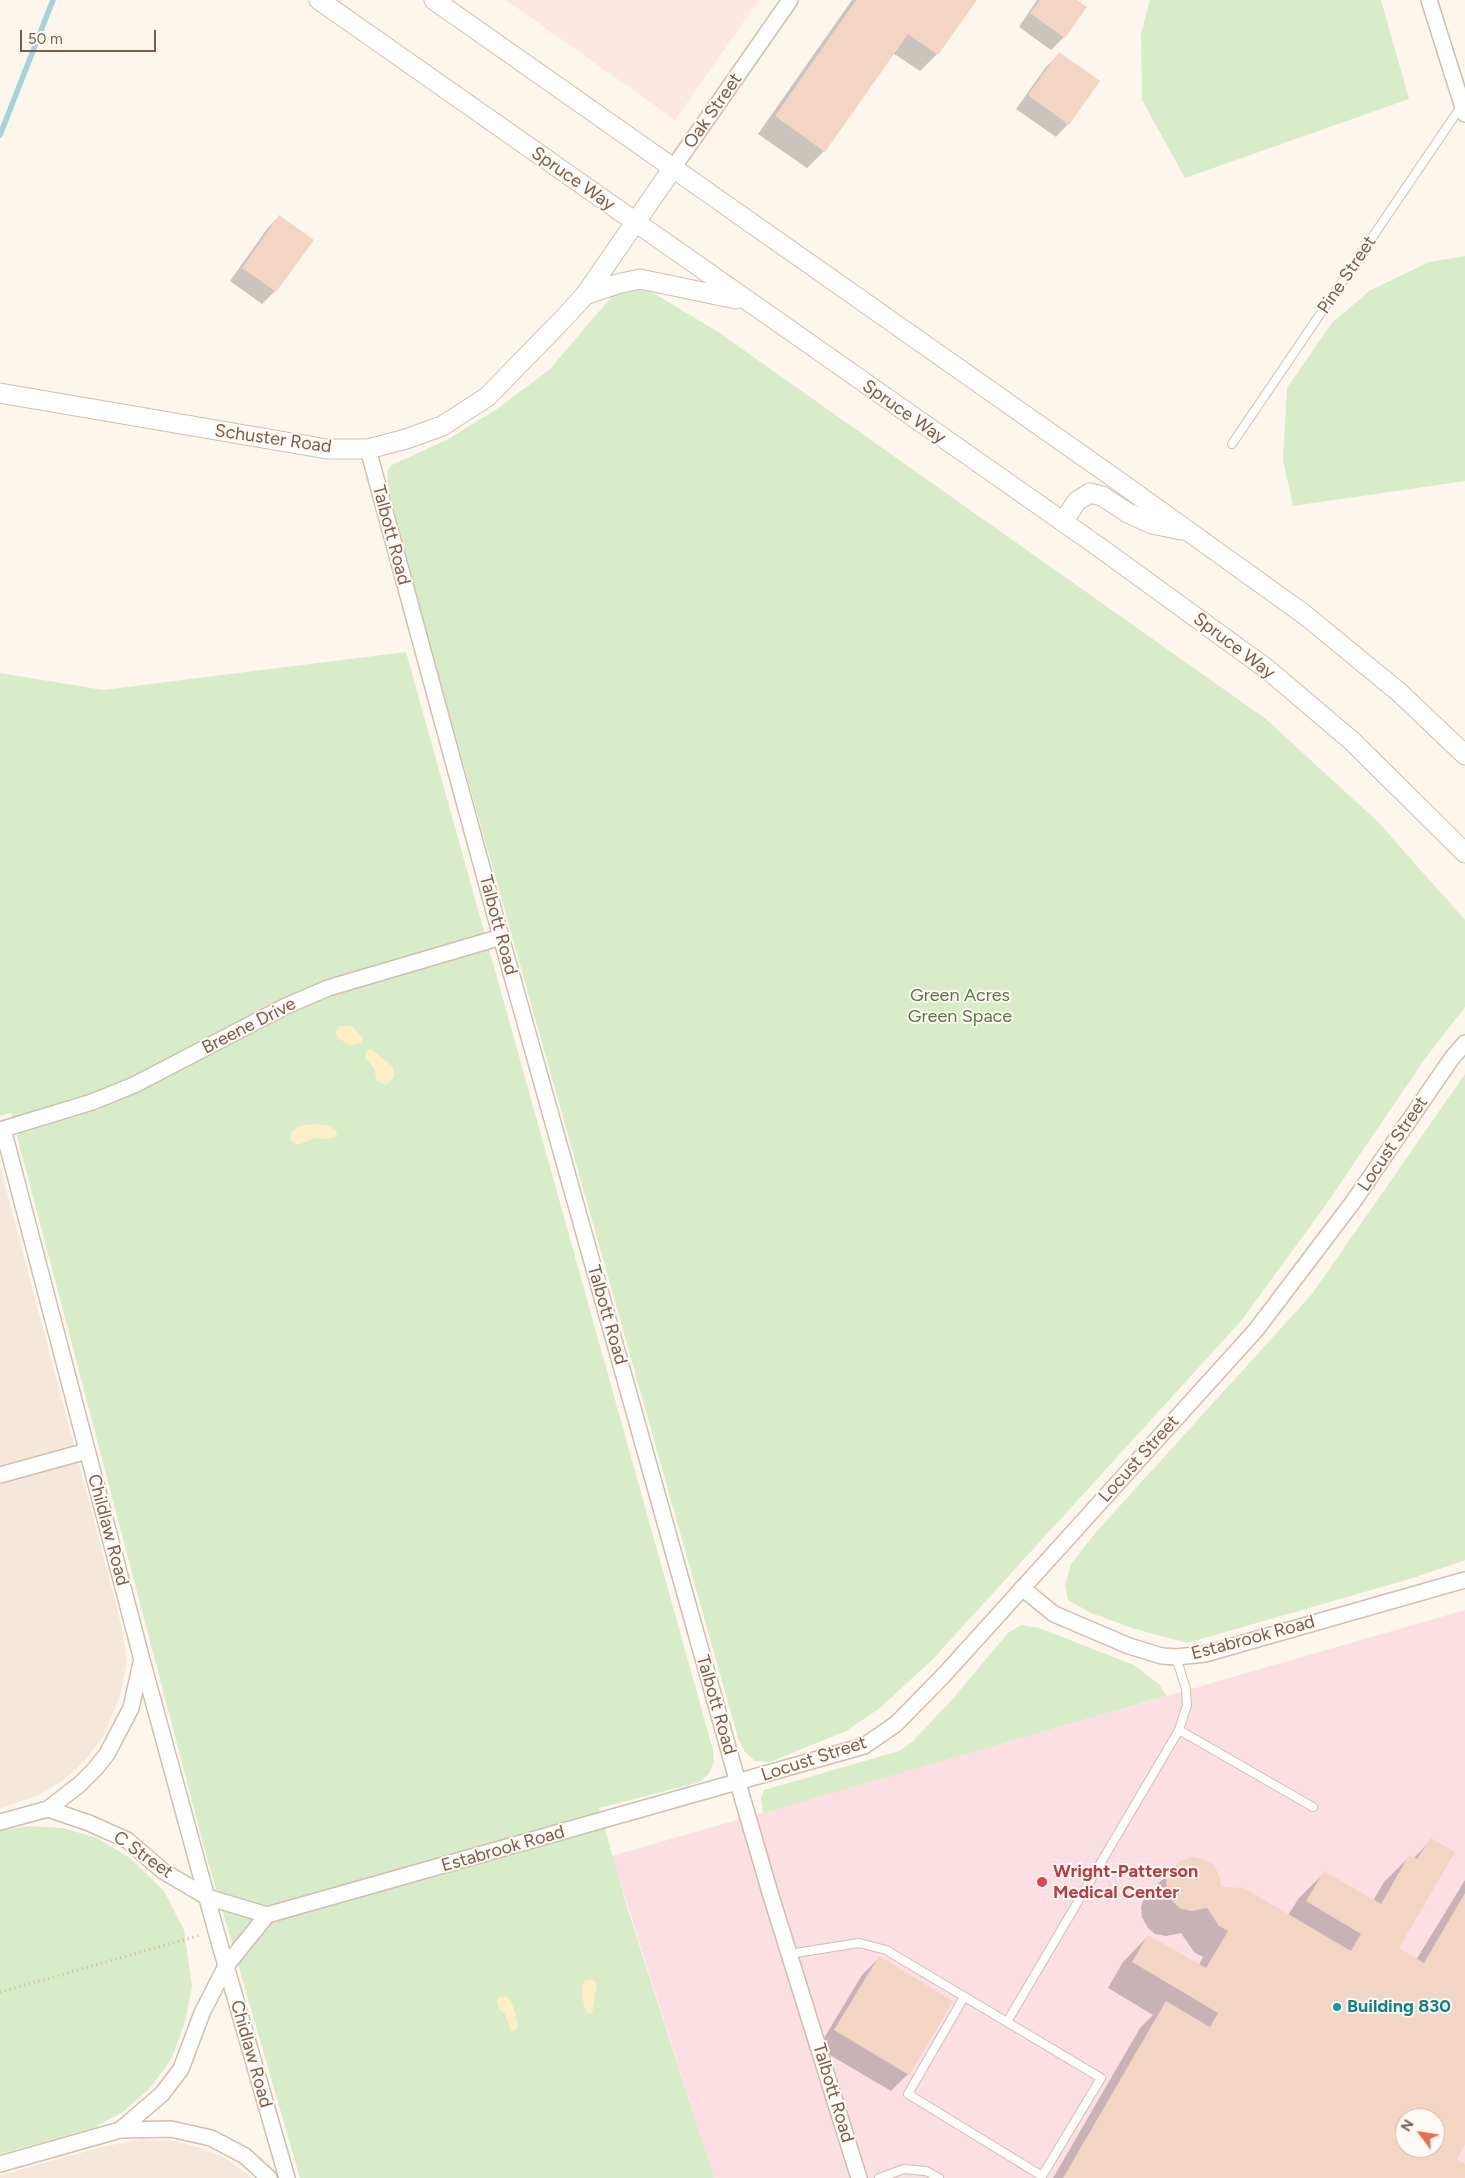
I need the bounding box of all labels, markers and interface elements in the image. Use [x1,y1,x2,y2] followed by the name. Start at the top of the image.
[22,20,159,52] scale bar
[28,30,63,48] text: 50 m
[679,69,747,153] street label: Oak Street
[527,142,619,216] street label: Spruce Way
[1313,232,1381,318] street label: Pine Street
[858,375,950,449] street label: Spruce Way
[213,420,333,458] street label: Schuster Road
[367,483,415,587] street label: Talbott Road
[1189,608,1279,684] street label: Spruce Way
[474,873,522,977] street label: Talbott Road
[908,985,1012,1028] park label: Green Acres Green Space
[198,993,300,1059] street label: Breene Drive
[1353,1093,1433,1195] street label: Locust Street
[582,1263,632,1367] street label: Talbott Road
[1094,1411,1184,1507] street label: Locust Street
[83,1472,133,1588] street label: Childlaw Road
[1189,1611,1317,1665] street label: Estabrook Road
[691,1653,741,1757] street label: Talbott Road
[759,1732,869,1786] street label: Locust Street
[439,1821,567,1877] street label: Estabrook Road
[109,1827,177,1883] street label: C Street
[1053,1861,1198,1904] place label: Wright-Patterson Medical Center
[1035,1875,1049,1889] marker: Wright-Patterson Medical Center
[1347,1996,1451,2018] place label: Building 830
[225,1998,277,2110] street label: Chidlaw Road
[1331,2001,1343,2013] marker: Building 830
[808,2041,858,2145] street label: Talbott Road
[1395,2108,1445,2158] north arrow
[1397,2117,1418,2135] text: N

